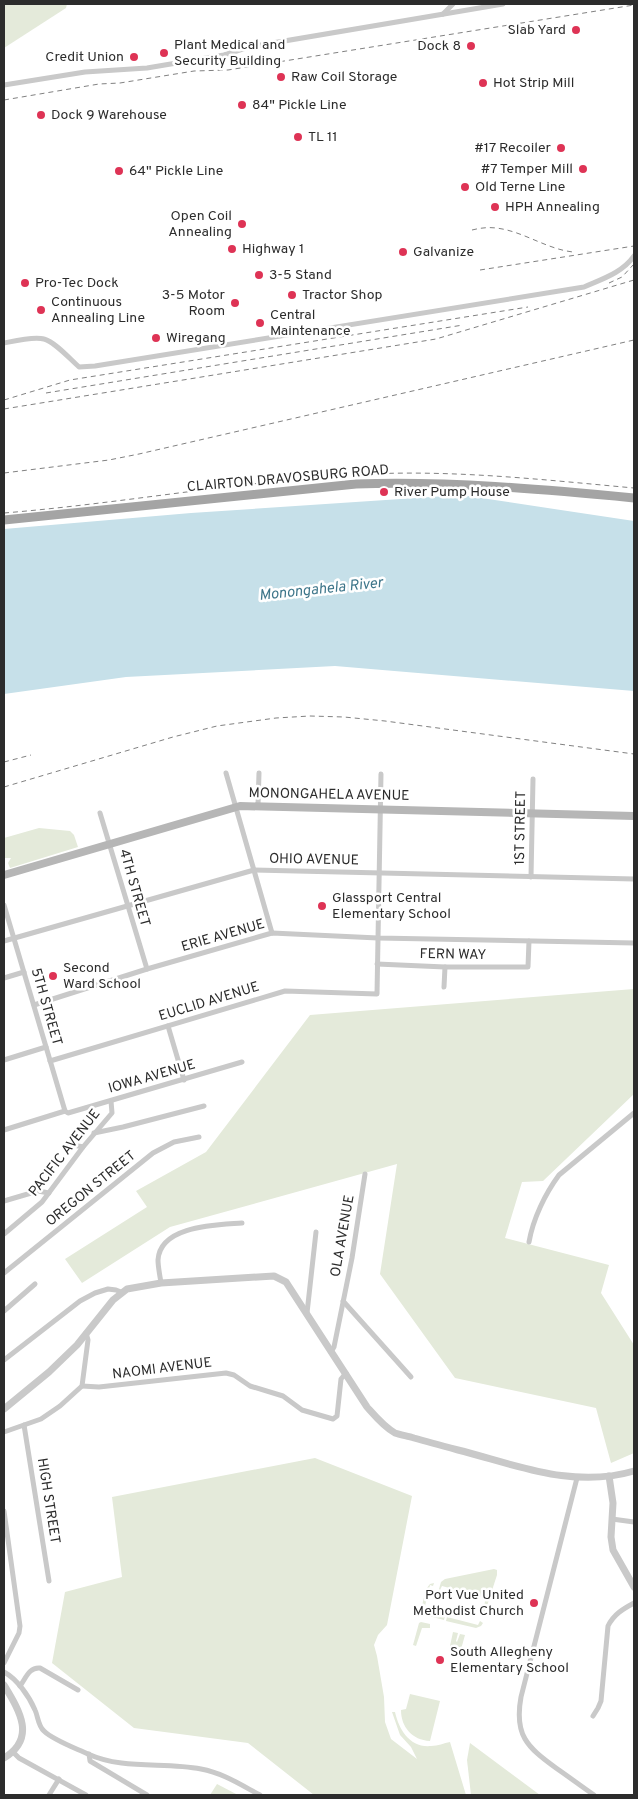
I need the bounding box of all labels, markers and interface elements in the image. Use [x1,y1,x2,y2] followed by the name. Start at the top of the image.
[507,22,566,39] place label: Slab Yard
[570,24,582,36] marker: Slab Yard
[174,37,285,70] place label: Plant Medical and Security Building
[417,38,461,55] place label: Dock 8
[465,40,477,52] marker: Dock 8
[158,47,170,59] marker: Plant Medical and Security Building
[45,49,124,66] place label: Credit Union
[128,51,140,63] marker: Credit Union
[291,69,397,86] place label: Raw Coil Storage
[275,71,287,83] marker: Raw Coil Storage
[493,75,574,92] place label: Hot Strip Mill
[477,77,489,89] marker: Hot Strip Mill
[252,97,347,114] place label: 84" Pickle Line
[236,99,248,111] marker: 84" Pickle Line
[51,107,167,124] place label: Dock 9 Warehouse
[35,109,47,121] marker: Dock 9 Warehouse
[308,129,337,146] place label: TL 11
[292,131,304,143] marker: TL 11
[474,140,552,157] place label: #17 Recoiler
[555,142,567,154] marker: #17 Recoiler
[481,161,573,178] place label: #7 Temper Mill
[129,163,223,180] place label: 64" Pickle Line
[577,163,589,175] marker: #7 Temper Mill
[113,165,125,177] marker: 64" Pickle Line
[475,179,565,196] place label: Old Terne Line
[459,181,471,193] marker: Old Terne Line
[505,199,600,216] place label: HPH Annealing
[489,201,501,213] marker: HPH Annealing
[168,208,232,241] place label: Open Coil Annealing
[236,218,248,230] marker: Open Coil Annealing
[242,241,304,258] place label: Highway 1
[226,243,238,255] marker: Highway 1
[413,244,474,261] place label: Galvanize
[397,246,409,258] marker: Galvanize
[269,267,332,284] place label: 3-5 Stand
[253,269,265,281] marker: 3-5 Stand
[35,275,119,292] place label: Pro-Tec Dock
[19,277,31,289] marker: Pro-Tec Dock
[162,287,226,320] place label: 3-5 Motor Room
[302,287,382,304] place label: Tractor Shop
[286,289,298,301] marker: Tractor Shop
[51,294,145,327] place label: Continuous Annealing Line
[229,297,241,309] marker: 3-5 Motor Room
[35,304,47,316] marker: Continuous Annealing Line
[270,307,351,340] place label: Central Maintenance
[254,317,266,329] marker: Central Maintenance
[166,330,226,347] place label: Wiregang
[150,332,162,344] marker: Wiregang
[186,462,390,496] street label: CLAIRTON DRAVOSBURG ROAD
[394,484,510,501] place label: River Pump House
[378,486,390,498] marker: River Pump House
[258,574,385,606] water label: Monongahela River
[248,785,410,805] street label: MONONGAHELA AVENUE
[512,791,530,865] street label: 1ST STREET
[115,847,153,929] street label: 4TH STREET
[269,851,359,869] street label: OHIO AVENUE
[332,890,451,923] place label: Glassport Central Elementary School
[316,900,328,912] marker: Glassport Central Elementary School
[179,916,267,956] street label: ERIE AVENUE
[419,946,487,964] street label: FERN WAY
[63,960,141,993] place label: Second Ward School
[27,966,65,1048] street label: 5TH STREET
[47,970,59,982] marker: Second Ward School
[157,979,261,1025] street label: EUCLID AVENUE
[106,1056,198,1098] street label: IOWA AVENUE
[26,1106,104,1200] street label: PACIFIC AVENUE
[43,1148,139,1230] street label: OREGON STREET
[327,1194,359,1278] street label: OLA AVENUE
[111,1354,213,1384] street label: NAOMI AVENUE
[33,1457,63,1545] street label: HIGH STREET
[413,1587,524,1620] place label: Port Vue United Methodist Church
[528,1597,540,1609] marker: Port Vue United Methodist Church
[450,1644,569,1677] place label: South Allegheny Elementary School
[434,1654,446,1666] marker: South Allegheny Elementary School

